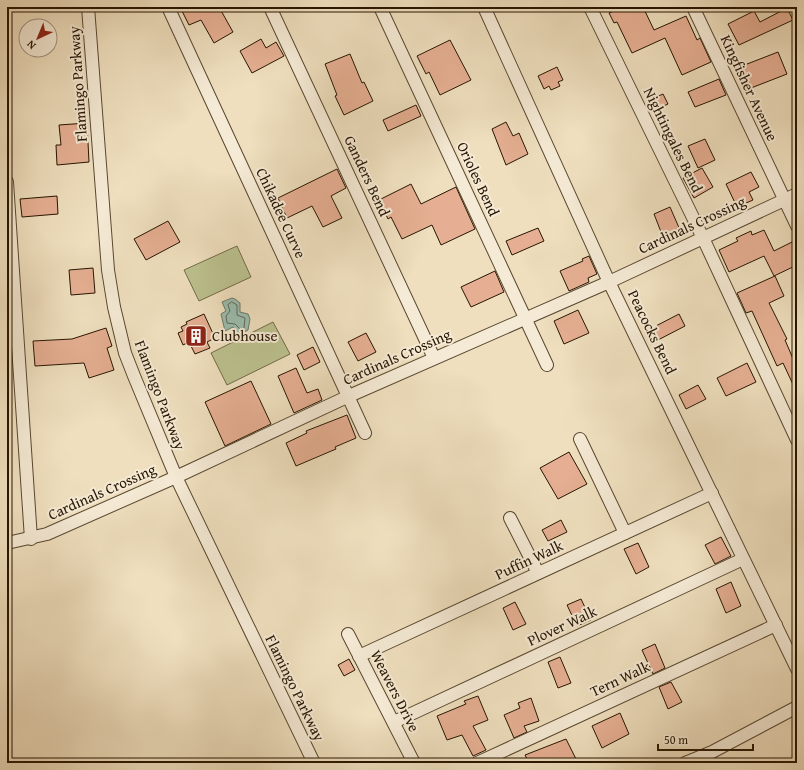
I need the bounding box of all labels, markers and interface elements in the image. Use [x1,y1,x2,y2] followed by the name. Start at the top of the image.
[18,18,58,58] north arrow
[63,25,92,143] street label: Flamingo Parkway
[716,31,783,144] street label: Kingfisher Avenue
[22,36,39,54] text: N
[639,84,708,196] street label: Nightingales Bend
[340,132,395,220] street label: Ganders Bend
[452,138,505,219] street label: Orioles Bend
[251,164,312,261] street label: Chikadee Curve
[635,190,749,259] street label: Cardinals Crossing
[623,286,682,378] street label: Peacocks Bend
[183,323,209,349] building icon: Clubhouse
[339,323,455,390] street label: Cardinals Crossing
[212,325,277,346] place label: Clubhouse
[130,337,191,453] street label: Flamingo Parkway
[44,458,160,525] street label: Cardinals Crossing
[491,534,567,584] street label: Puffin Walk
[524,600,600,651] street label: Plover Walk
[261,631,331,745] street label: Flamingo Parkway
[366,646,425,735] street label: Weavers Drive
[586,655,654,702] street label: Tern Walk
[658,726,753,752] scale bar
[664,731,688,748] text: 50 m

